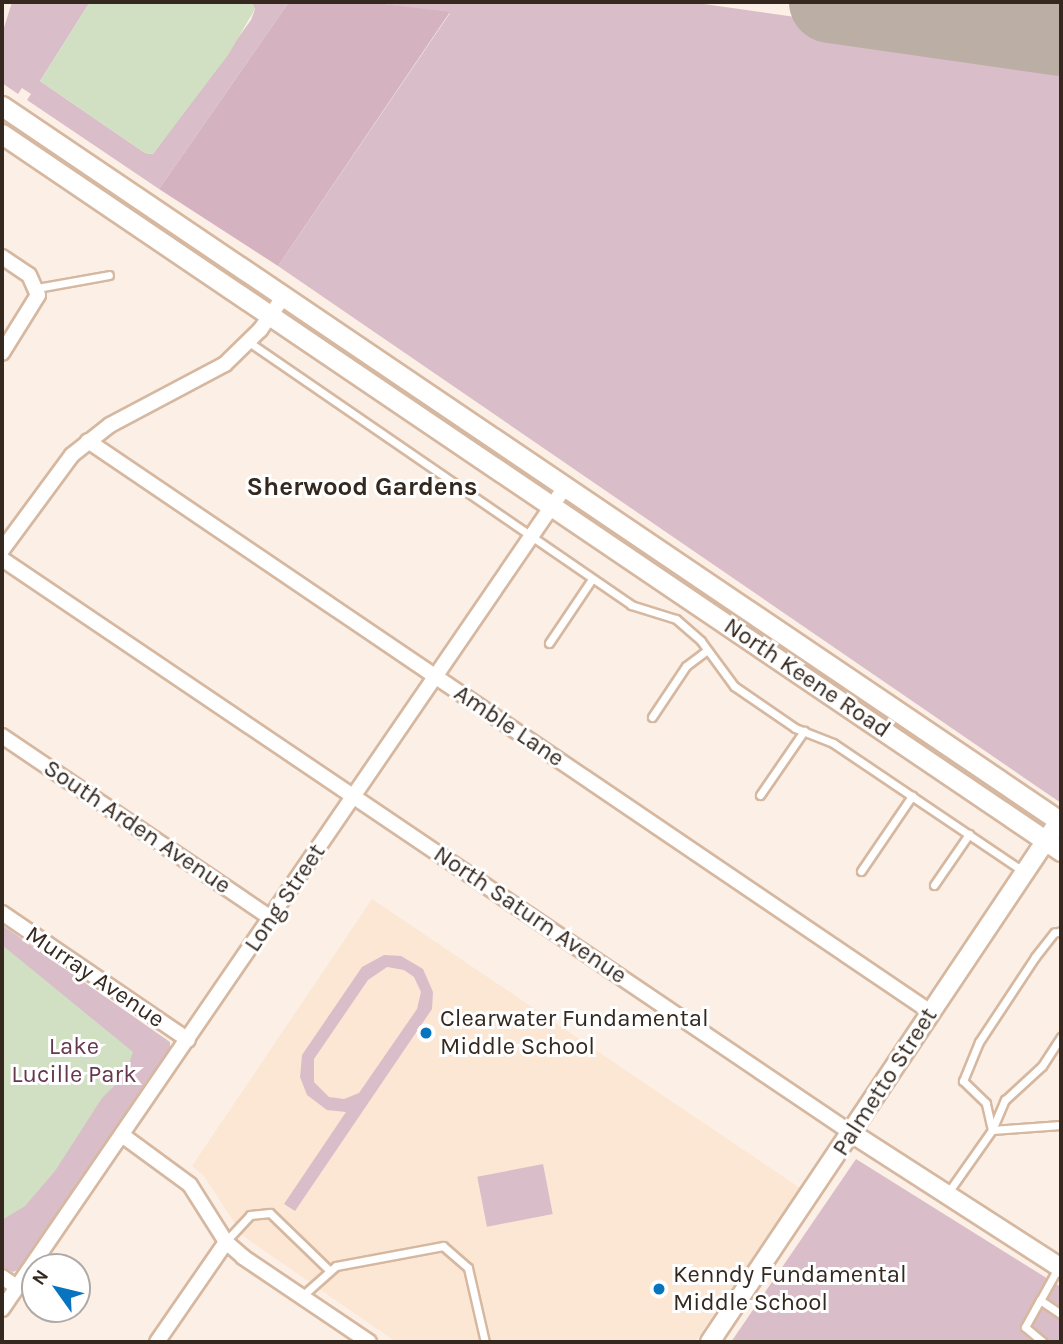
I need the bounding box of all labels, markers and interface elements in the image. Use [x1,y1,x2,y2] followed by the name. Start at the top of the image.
[246,471,478,503] district label: Sherwood Gardens
[718,612,896,744] street label: North Keene Road
[449,679,569,773] street label: Amble Lane
[38,754,236,900] street label: South Arden Avenue
[238,839,332,957] street label: Long Street
[428,840,632,990] street label: North Saturn Avenue
[20,920,170,1034] street label: Murray Avenue
[826,1003,944,1161] street label: Palmetto Street
[440,1005,709,1061] place label: Clearwater Fundamental Middle School
[418,1025,434,1041] marker: Clearwater Fundamental Middle School
[11,1033,137,1089] park label: Lake Lucille Park
[21,1253,91,1323] north arrow
[673,1261,907,1317] place label: Kenndy Fundamental Middle School
[27,1266,53,1289] text: N
[651,1281,667,1297] marker: Kenndy Fundamental Middle School

